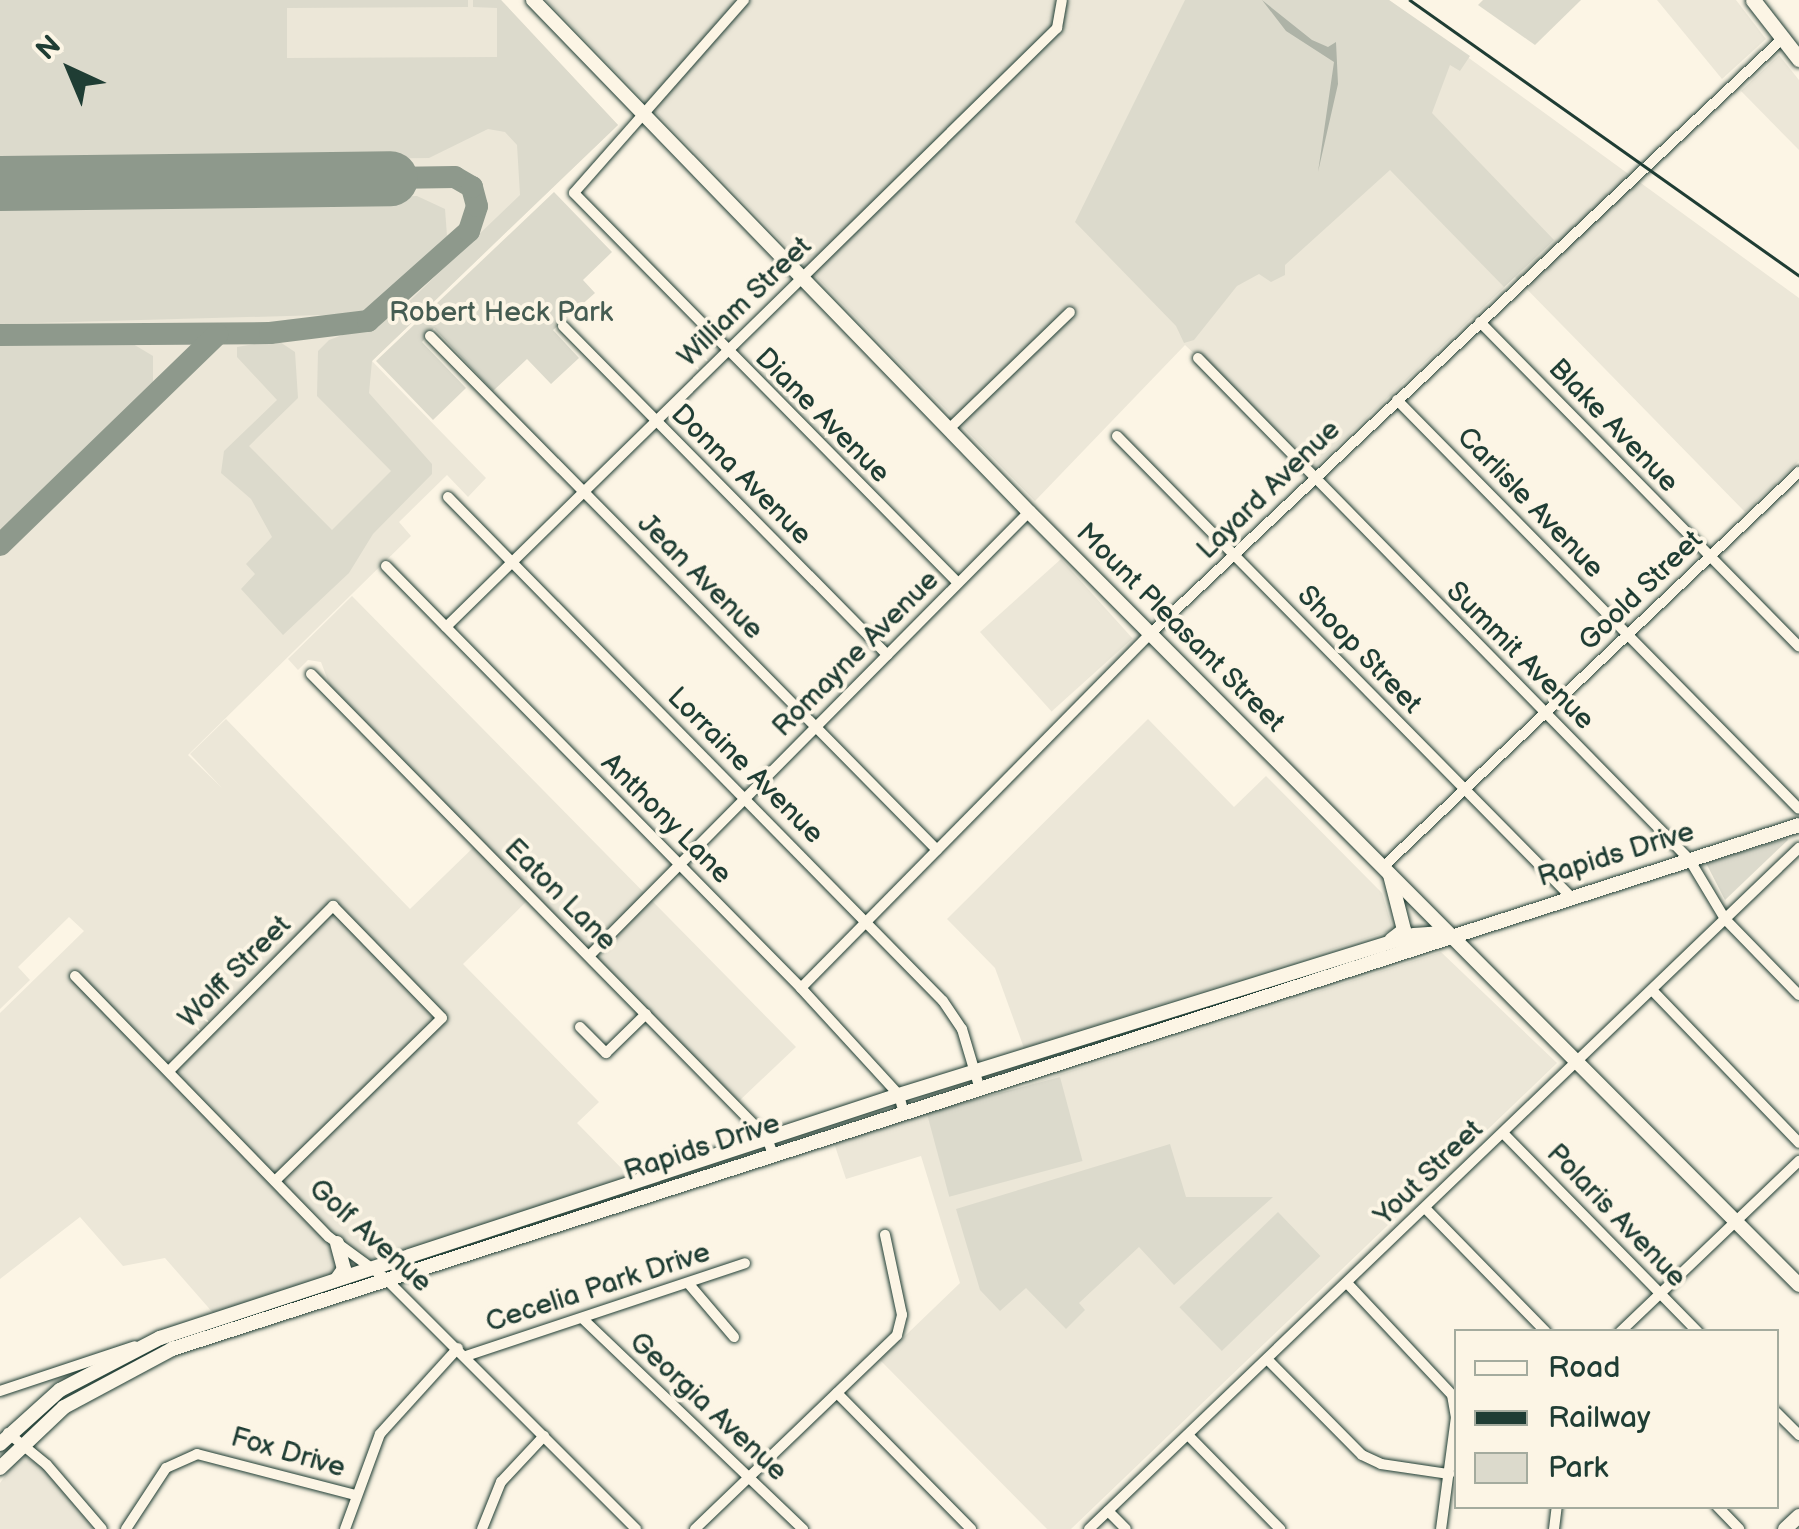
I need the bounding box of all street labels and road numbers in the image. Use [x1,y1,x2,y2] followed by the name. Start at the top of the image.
[671,230,819,374] street label: William Street
[748,342,896,490] street label: Diane Avenue
[1541,352,1685,500] street label: Blake Avenue
[664,398,818,552] street label: Donna Avenue
[1190,413,1348,567] street label: Layard Avenue
[1450,421,1610,585] street label: Carlisle Avenue
[630,507,770,647] street label: Jean Avenue
[1068,516,1292,740] street label: Mount Pleasant Street
[1572,524,1710,658] street label: Goold Street
[766,564,946,744] street label: Romayne Avenue
[1439,575,1601,737] street label: Summit Avenue
[1290,579,1428,721] street label: Shoop Street
[660,681,830,851] street label: Lorraine Avenue
[593,746,739,892] street label: Anthony Lane
[1534,815,1698,895] street label: Rapids Drive
[497,832,623,958] street label: Eaton Lane
[172,909,298,1035] street label: Wolff Street
[620,1107,784,1189] street label: Rapids Drive
[1368,1113,1490,1233] street label: Yout Street
[1539,1137,1693,1295] street label: Polaris Avenue
[302,1172,438,1300] street label: Golf Avenue
[482,1236,714,1340] street label: Cecelia Park Drive
[622,1325,794,1489] street label: Georgia Avenue
[227,1421,349,1485] street label: Fox Drive

